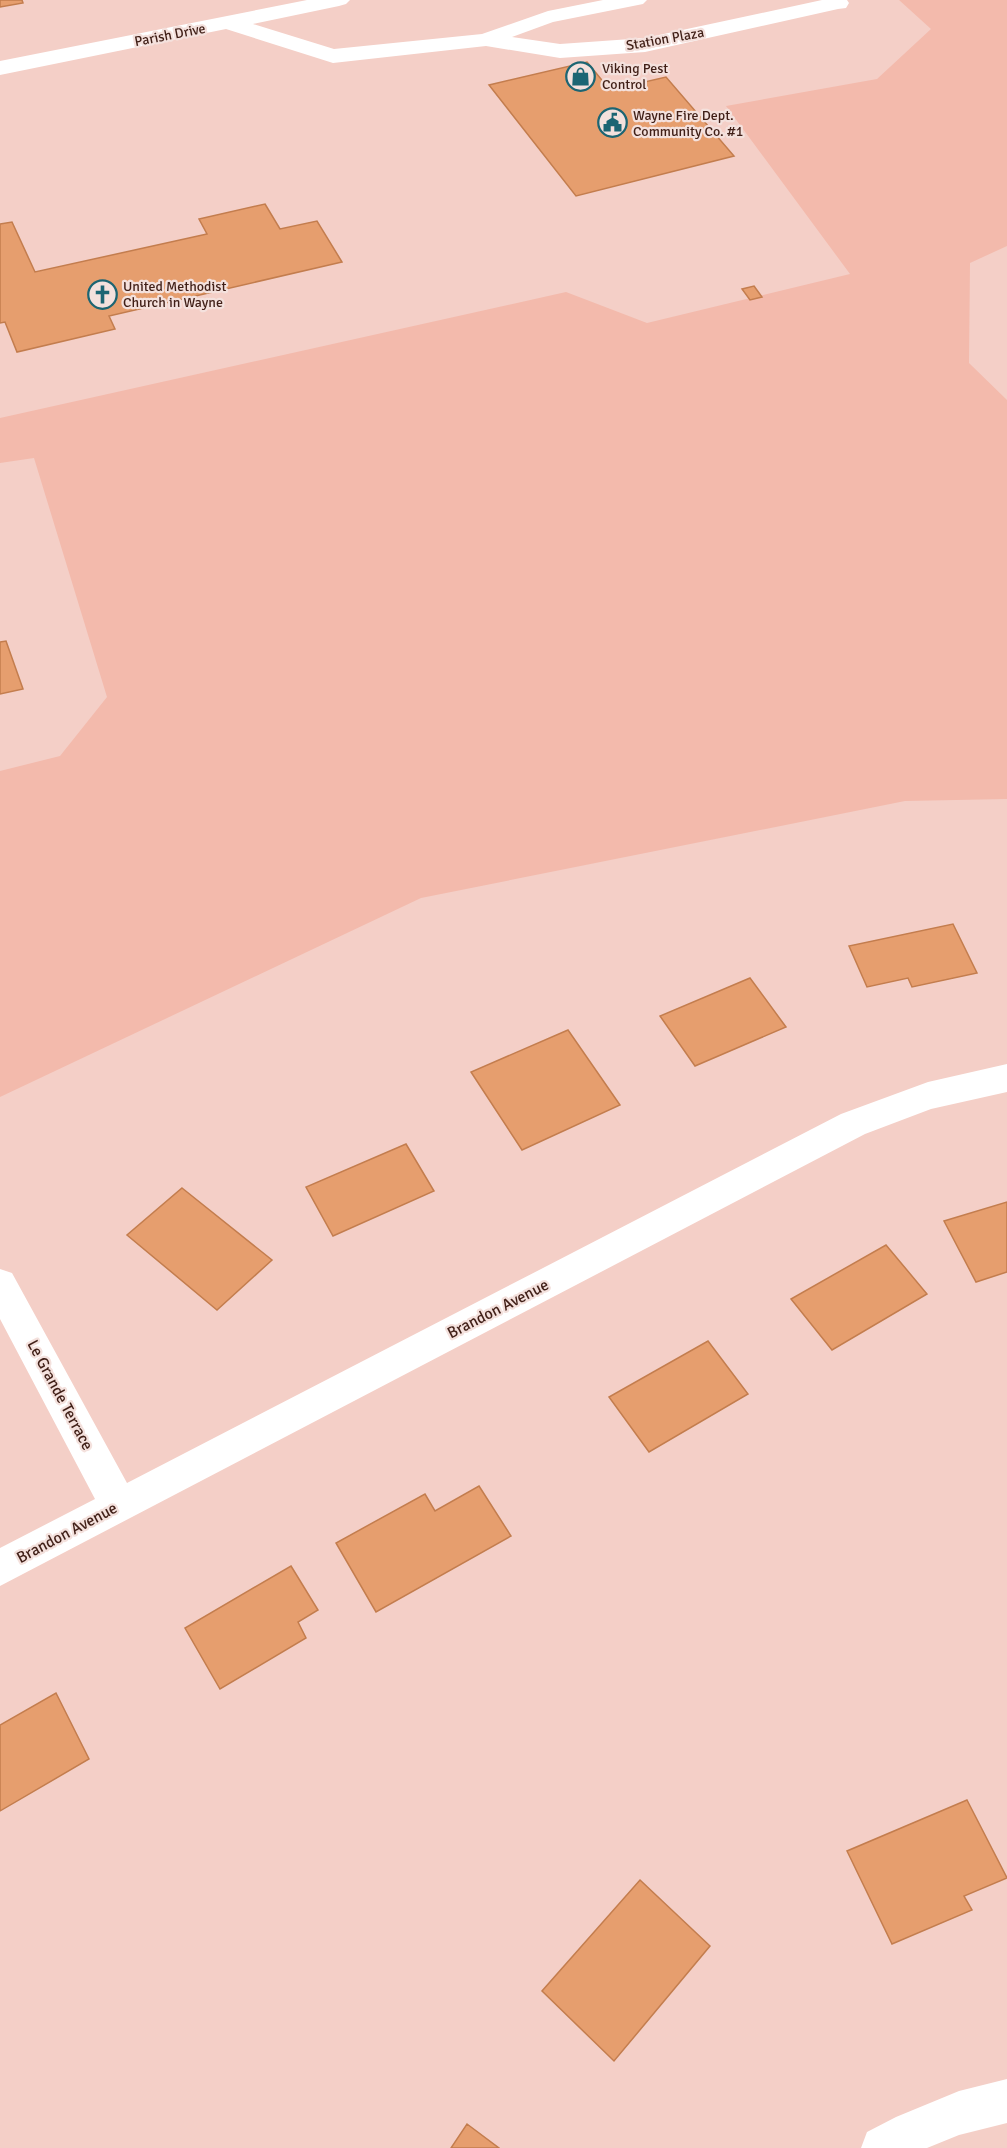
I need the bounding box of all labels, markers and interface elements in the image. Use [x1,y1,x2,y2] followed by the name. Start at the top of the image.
[133,20,207,50] street label: Parish Drive
[625,24,705,54] street label: Station Plaza
[565,60,597,92] shop icon: Viking Pest Control
[602,60,668,93] place label: Viking Pest Control
[596,107,628,139] public building icon: Wayne Fire Dept. Community Co. #1
[633,107,743,140] place label: Wayne Fire Dept. Community Co. #1
[86,278,118,310] church icon: United Methodist Church in Wayne
[123,278,226,311] place label: United Methodist Church in Wayne
[444,1275,552,1343] street label: Brandon Avenue
[23,1336,97,1454] street label: Le Grande Terrace
[13,1498,121,1568] street label: Brandon Avenue

